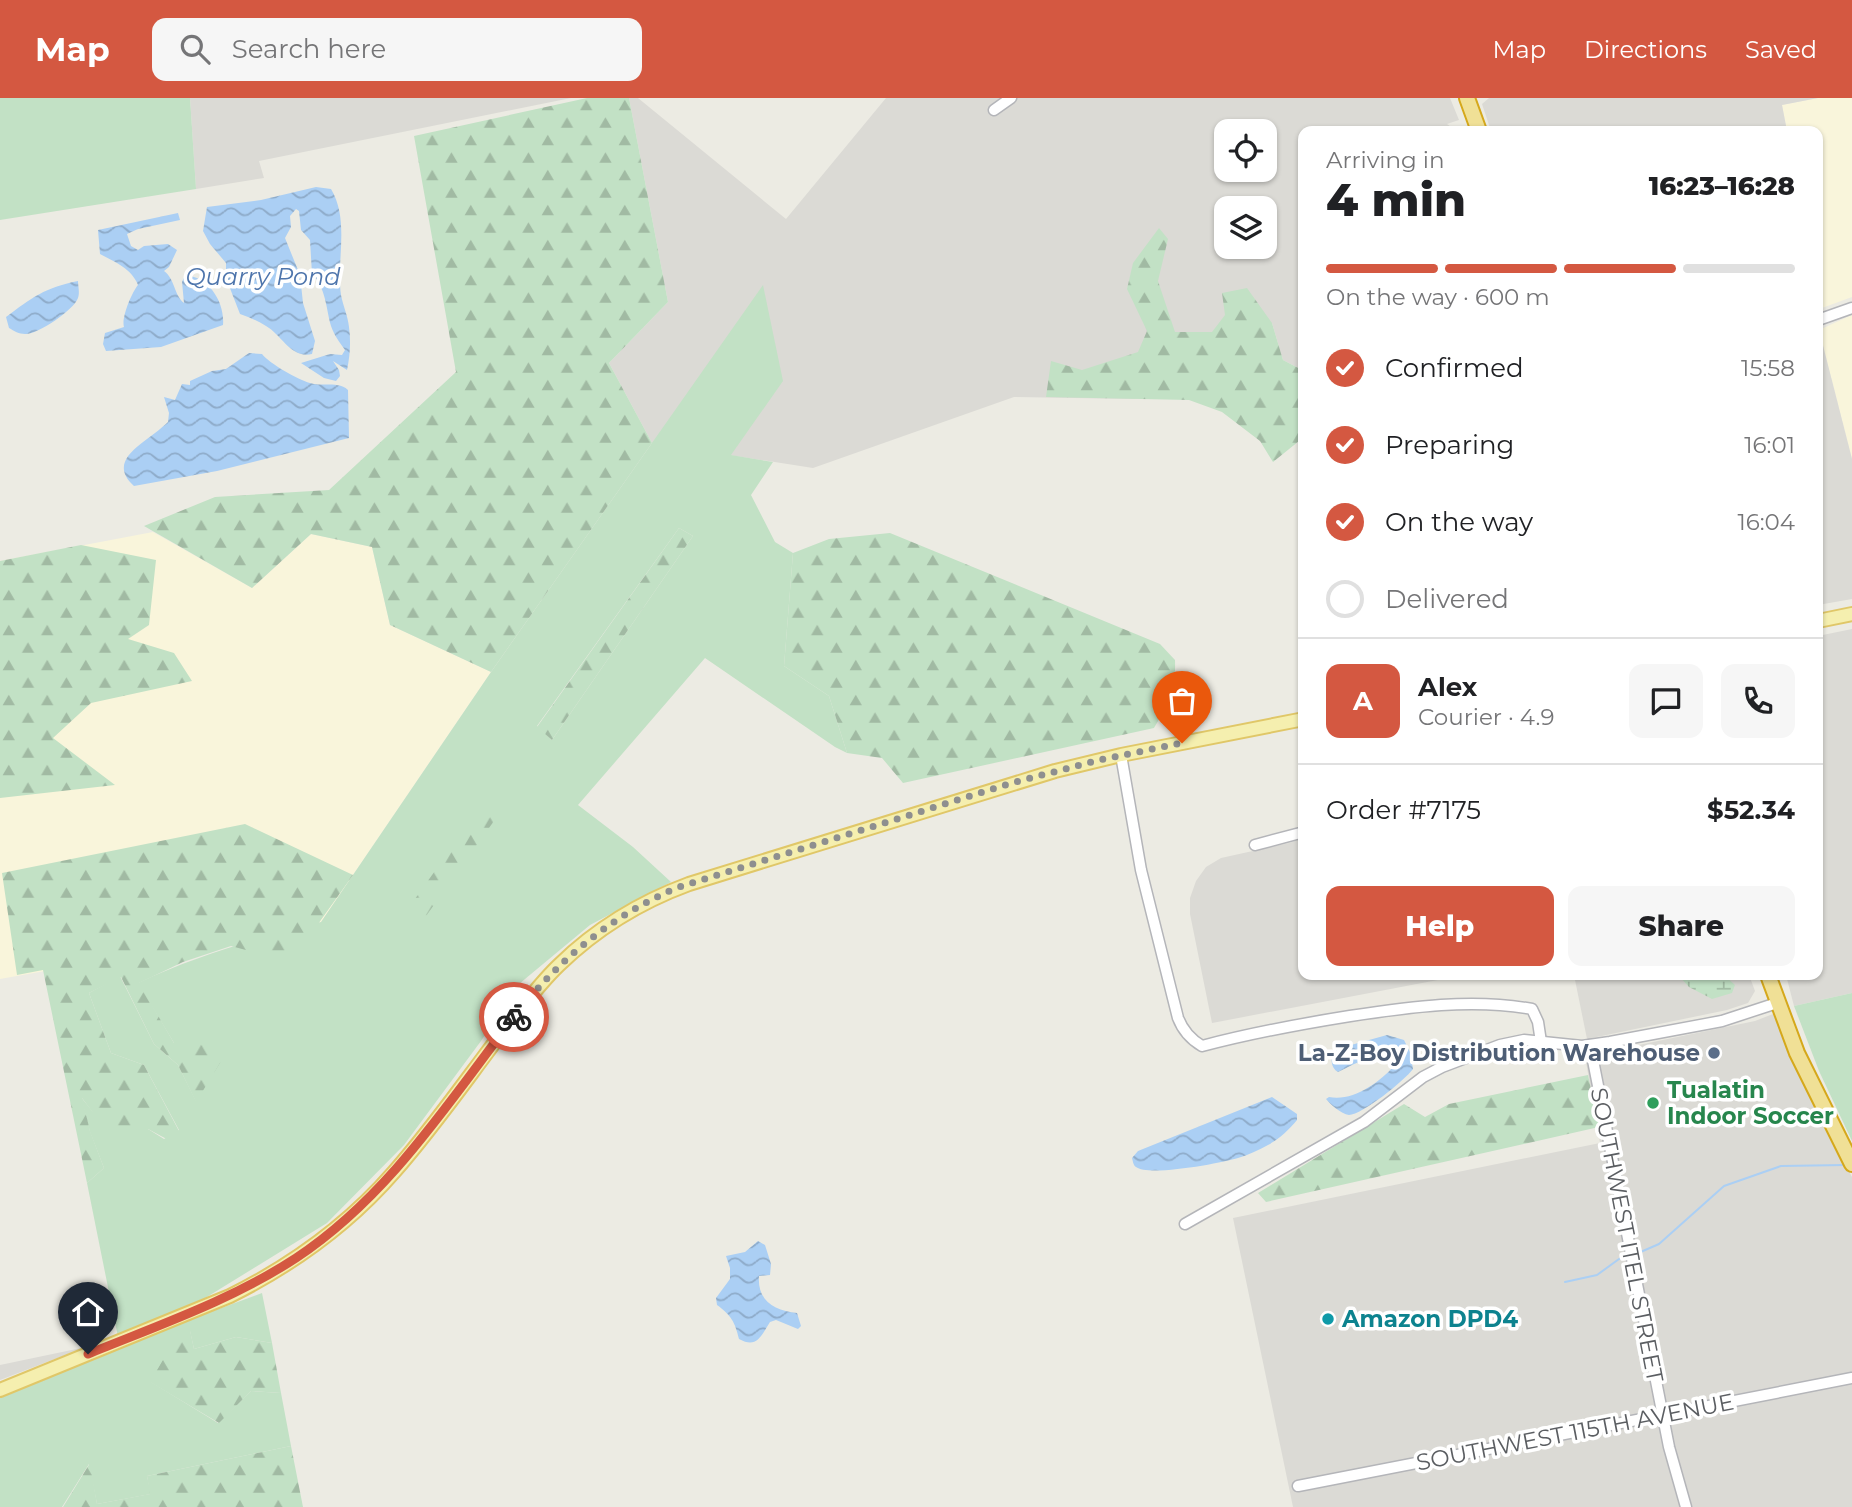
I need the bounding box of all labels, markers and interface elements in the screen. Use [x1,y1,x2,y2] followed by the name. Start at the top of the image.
[152,18,642,81] search box
[35,29,110,69] text: Map
[176,30,214,68] icon: search
[232,33,386,65] text: Search here
[1493,35,1546,64] text: Map
[1584,35,1707,64] text: Directions
[1745,35,1817,64] text: Saved
[1214,119,1277,259] map controls
[1214,119,1277,182] button: locate
[1326,146,1445,174] text: Arriving in
[1649,170,1795,202] text: 16:23–16:28
[1326,171,1466,228] text: 4 min
[1214,196,1277,259] button: layers
[185,262,341,291] water label: Quarry Pond
[1326,283,1550,311] text: On the way · 600 m
[1326,349,1364,387] icon: check
[1385,352,1524,384] text: Confirmed
[1741,354,1795,382] text: 15:58
[1326,426,1364,464] icon: check
[1385,429,1514,461] text: Preparing
[1744,431,1795,459] text: 16:01
[1326,503,1364,541] icon: check
[1385,506,1533,538] text: On the way
[1737,508,1795,536] text: 16:04
[1385,583,1509,615] text: Delivered
[1629,664,1703,738] button: chat
[1721,664,1795,738] button: phone
[1152,671,1212,743] pin
[1418,671,1477,703] text: Alex
[1163,682,1201,720] icon: bag
[1353,685,1373,717] text: A
[1418,703,1554,731] text: Courier · 4.9
[1326,794,1481,826] text: Order #7175
[1707,794,1795,826] text: $52.34
[1326,886,1554,966] button: Help
[1568,886,1795,966] button: Share
[479,982,549,1052] courier
[495,998,533,1036] icon: bike
[1298,1039,1700,1067] place label: La-Z-Boy Distribution Warehouse
[1706,1045,1722,1061] marker: La-Z-Boy Distribution Warehouse
[1667,1076,1834,1130] place label: Tualatin Indoor Soccer
[1585,1085,1669,1385] street label: SOUTHWEST ITEL STREET
[1645,1095,1661,1111] marker: Tualatin Indoor Soccer
[58,1282,118,1354] pin
[69,1293,107,1331] icon: home
[1341,1305,1518,1333] place label: Amazon DPD4
[1320,1311,1336,1327] marker: Amazon DPD4
[1414,1387,1736,1477] street label: SOUTHWEST 115TH AVENUE

